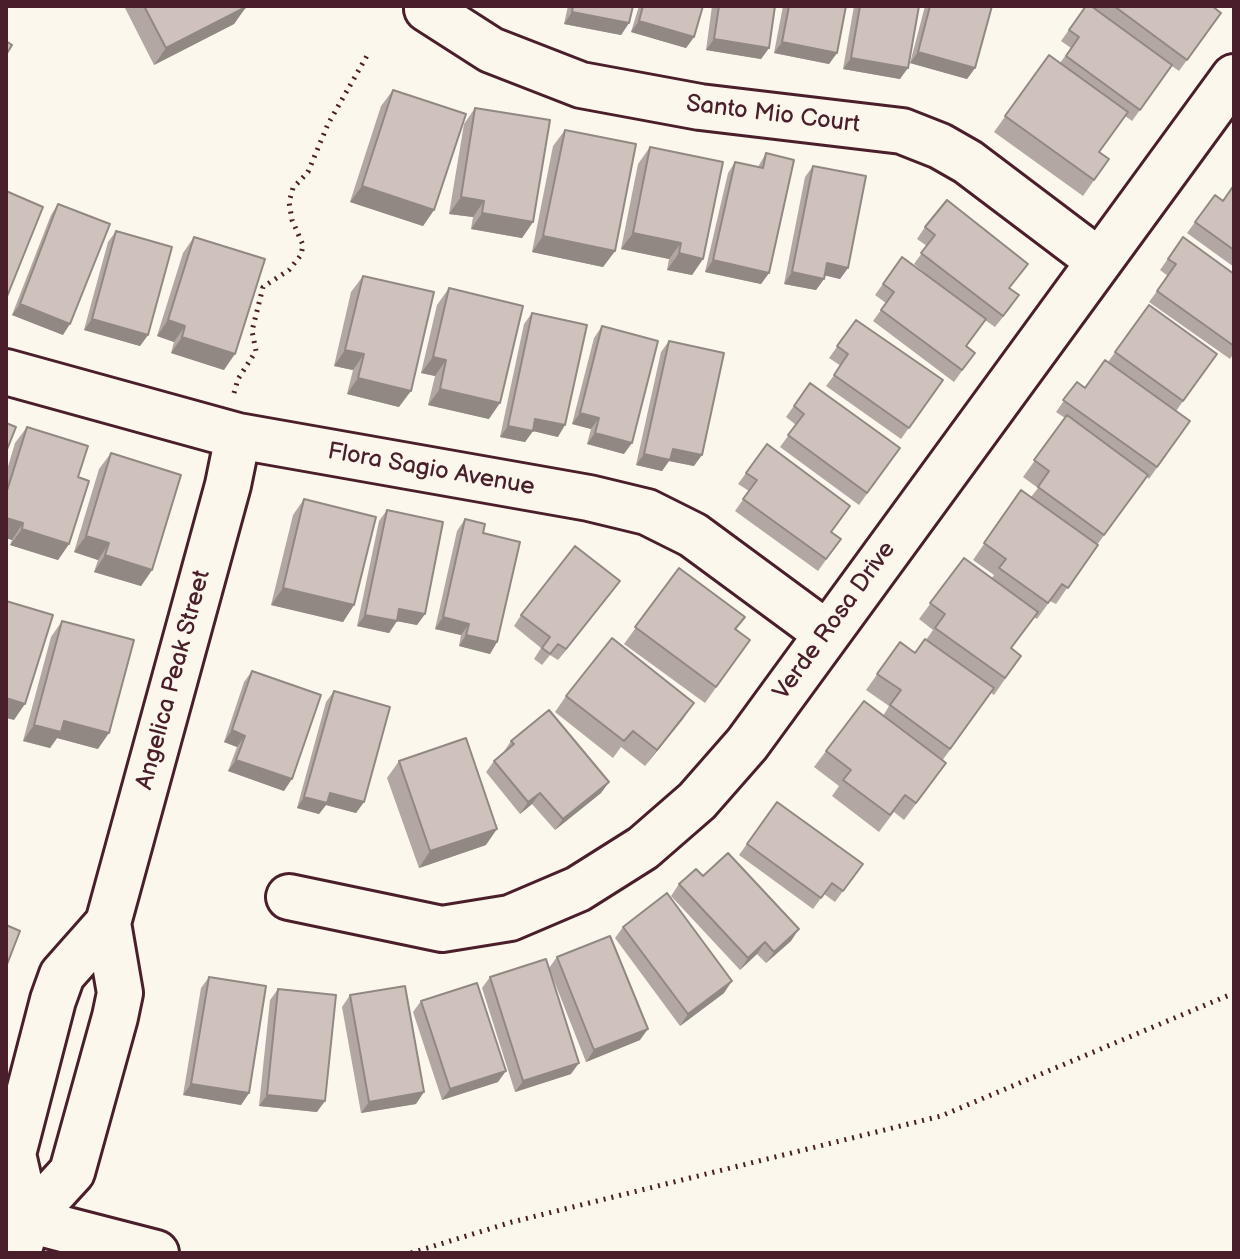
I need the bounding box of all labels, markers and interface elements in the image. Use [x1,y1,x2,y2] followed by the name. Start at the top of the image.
[684,90,862,140] street label: Santo Mio Court
[325,438,537,502] street label: Flora Sagio Avenue
[768,536,902,706] street label: Verde Rosa Drive
[131,567,217,793] street label: Angelica Peak Street

